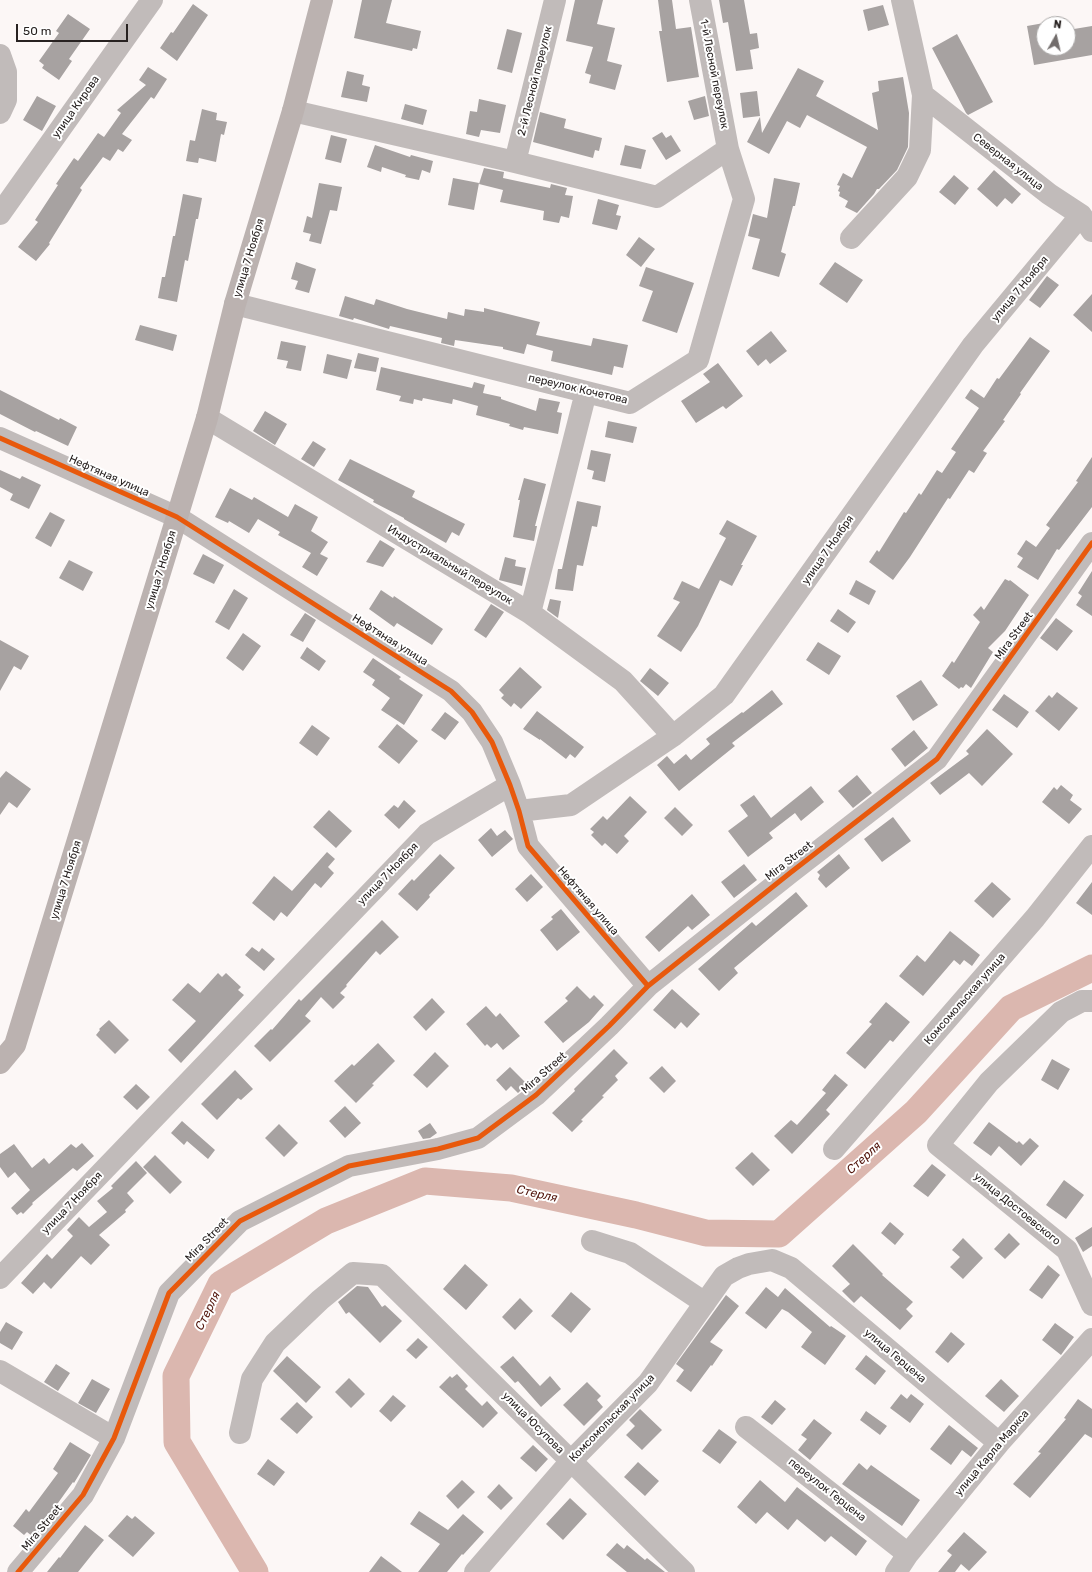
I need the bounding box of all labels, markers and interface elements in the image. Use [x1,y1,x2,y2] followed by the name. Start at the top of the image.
[18,16,130,42] scale bar
[1036,16,1076,56] north arrow
[697,18,731,130] street label: 1-й Лесной переулок
[1053,18,1062,32] text: N
[23,24,51,38] text: 50 m
[515,25,555,137] street label: 2-й Лесной переулок
[50,73,102,141] street label: улица Кирова
[970,130,1046,194] street label: Северная улица
[231,217,267,299] street label: улица 7 Ноября
[989,253,1051,325] street label: улица 7 Ноября
[527,371,629,407] street label: переулок Кочетова
[67,452,151,500] street label: Нефтяная улица
[799,513,857,587] street label: улица 7 Ноября
[385,522,515,608] street label: Индустриальный переулок
[143,529,179,611] street label: улица 7 Ноября
[992,609,1036,663] street label: Mira Street
[350,611,430,669] street label: Нефтяная улица
[48,839,84,921] street label: улица 7 Ноября
[763,839,815,883] street label: Mira Street
[355,840,421,908] street label: улица 7 Ноября
[555,864,621,938] street label: Нефтяная улица
[922,951,1008,1047] street label: Комсомольская улица
[519,1049,569,1097] street label: Mira Street
[844,1139,884,1177] water label: Стерля
[39,1169,105,1237] street label: улица 7 Ноября
[971,1170,1063,1248] street label: улица Достоевского
[515,1182,559,1206] water label: Стерля
[183,1215,231,1265] street label: Mira Street
[192,1289,224,1333] water label: Стерля
[861,1326,929,1386] street label: улица Герцена
[567,1371,657,1465] street label: Комсомольская улица
[499,1389,567,1457] street label: улица Юсупова
[952,1407,1032,1499] street label: улица Карла Маркса
[786,1456,868,1524] street label: переулок Герцена
[19,1502,65,1554] street label: Mira Street

